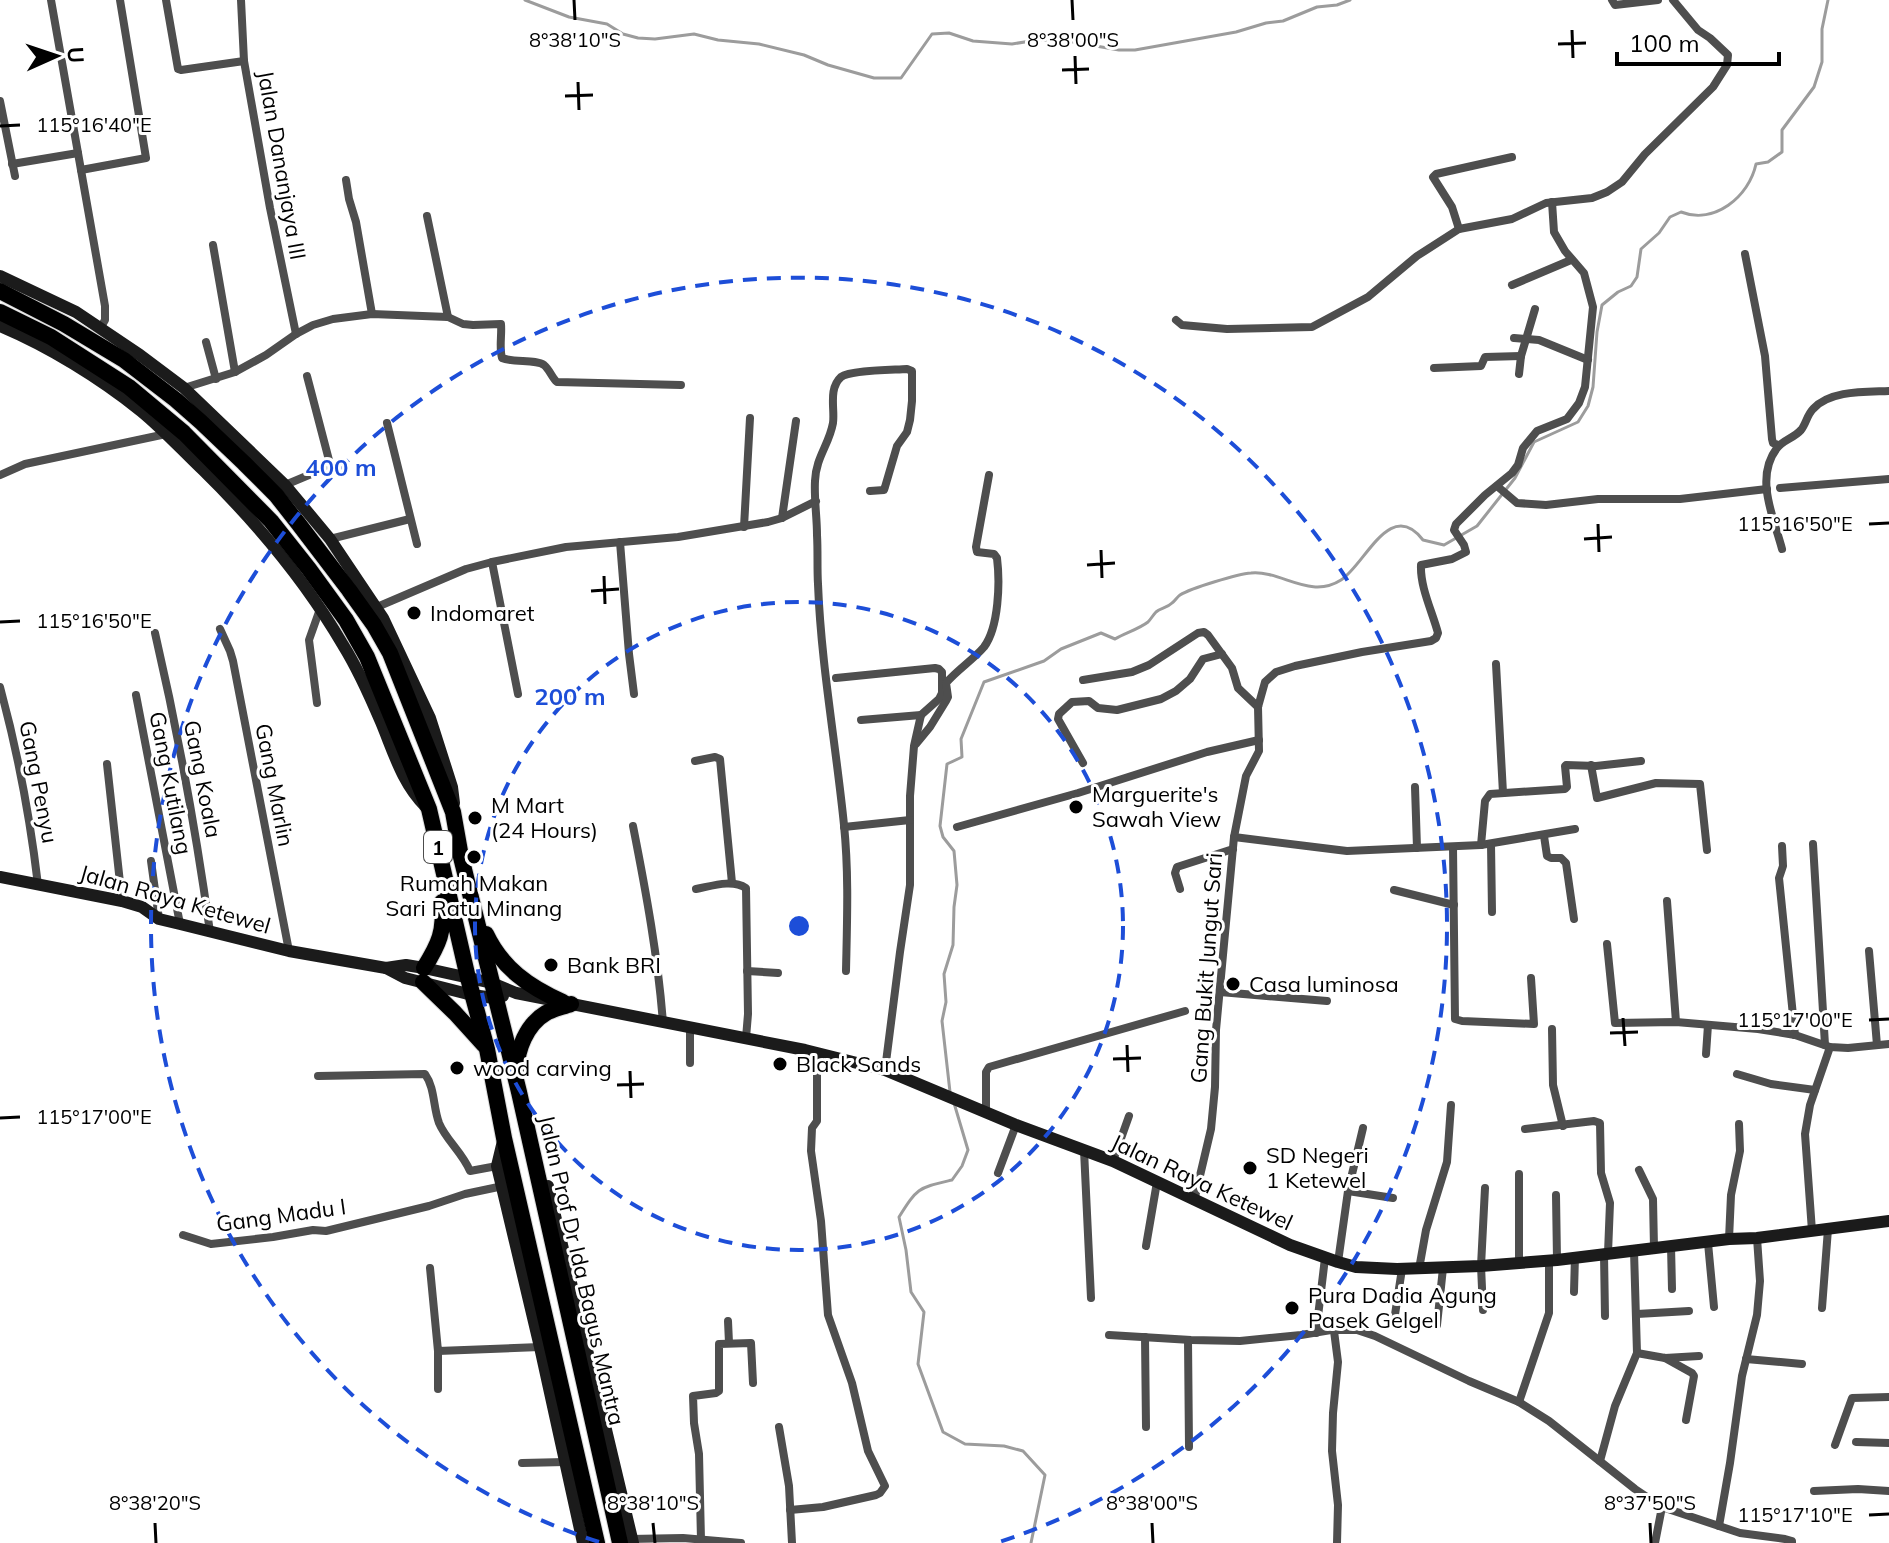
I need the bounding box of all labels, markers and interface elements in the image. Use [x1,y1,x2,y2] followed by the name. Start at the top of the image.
[16,16,96,96] north arrow
[1617,16,1779,66] scale bar
[529,27,621,52] text: 8°38'10"S
[1027,27,1119,52] text: 8°38'00"S
[1629,28,1700,58] text: 100 m
[62,46,90,64] text: U
[252,68,312,262] street label: Jalan Dananjaya III
[36,112,152,137] text: 115°16'40"E
[305,452,377,482] text: 400 m
[1737,511,1853,536] text: 115°16'50"E
[430,599,535,627] place label: Indomaret
[405,604,423,622] marker: Indomaret
[36,608,152,633] text: 115°16'50"E
[534,681,606,711] text: 200 m
[143,709,199,857] street label: Gang Kutilang
[13,718,65,846] street label: Gang Penyu
[178,718,228,840] street label: Gang Koala
[249,721,301,849] street label: Gang Marlin
[1092,780,1221,833] place label: Marguerite's Sawah View
[491,791,598,844] place label: M Mart (24 Hours)
[1067,798,1085,816] marker: Marguerite's Sawah View
[466,809,484,827] marker: M Mart (24 Hours)
[424,831,452,863] road number: 1
[465,848,483,866] marker: Rumah Makan Sari Ratu Minang
[1184,852,1228,1084] street label: Gang Bukit Jungut Sari
[76,858,274,940] street label: Jalan Raya Ketewel
[386,869,562,922] place label: Rumah Makan Sari Ratu Minang
[785,912,813,940] centre of rings
[567,951,661,979] place label: Bank BRI
[542,956,560,974] marker: Bank BRI
[1249,970,1399,998] place label: Casa luminosa
[1224,975,1242,993] marker: Casa luminosa
[1737,1007,1853,1032] text: 115°17'00"E
[796,1050,921,1078] place label: Black Sands
[473,1054,612,1082] place label: wood carving
[771,1055,789,1073] marker: Black Sands
[448,1059,466,1077] marker: wood carving
[36,1104,152,1129] text: 115°17'00"E
[533,1112,631,1428] street label: Jalan Prof Dr Ida Bagus Mantra
[1107,1128,1297,1236] street label: Jalan Raya Ketewel
[1266,1141,1369,1194] place label: SD Negeri 1 Ketewel
[1241,1159,1259,1177] marker: SD Negeri 1 Ketewel
[214,1192,348,1238] street label: Gang Madu I
[1308,1281,1497,1334] place label: Pura Dadia Agung Pasek Gelgel
[1283,1299,1301,1317] marker: Pura Dadia Agung Pasek Gelgel
[109,1490,201,1515] text: 8°38'20"S
[607,1490,699,1515] text: 8°38'10"S
[1106,1490,1198,1515] text: 8°38'00"S
[1604,1490,1696,1515] text: 8°37'50"S
[1737,1502,1853,1527] text: 115°17'10"E

